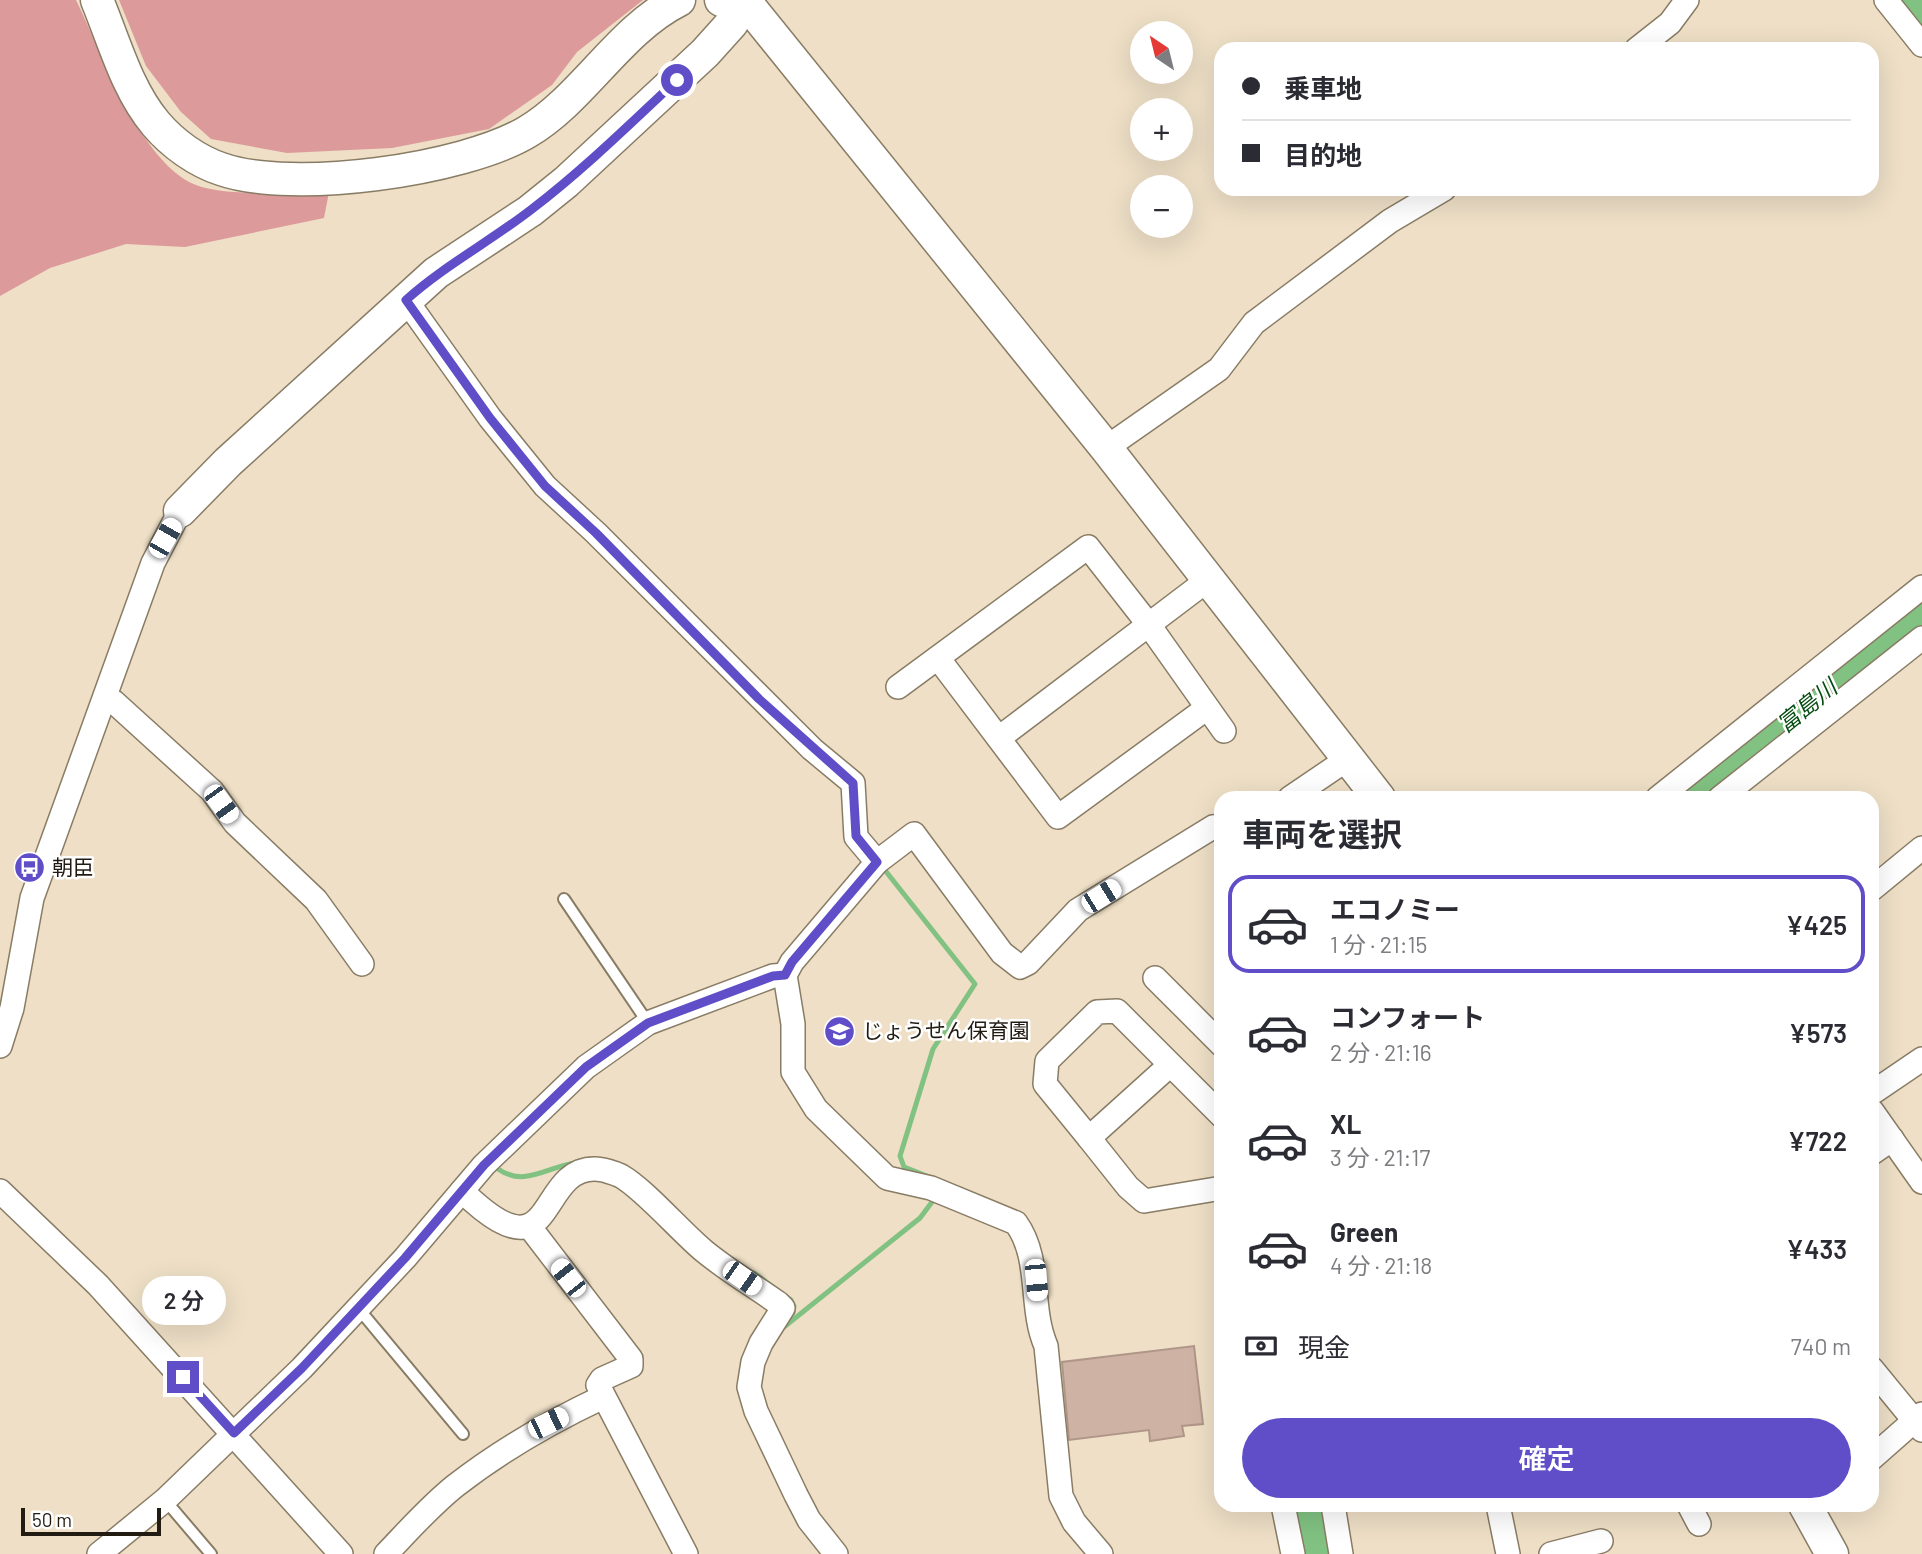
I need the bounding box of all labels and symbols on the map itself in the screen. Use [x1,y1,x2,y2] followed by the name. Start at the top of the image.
[1130,21,1194,84] north arrow
[661,64,693,96] route start
[146,515,185,561] car
[1771,671,1844,738] water label: 富島川
[201,781,242,827] car
[12,851,46,885] bus stop icon: 朝臣
[52,854,94,879] place label: 朝臣
[1078,876,1125,916] car
[822,1014,856,1048] school or university icon: じょうせん保育園
[862,1017,1030,1042] place label: じょうせん保育園
[547,1255,590,1301] car
[719,1257,766,1299] car
[1024,1258,1049,1302] car
[141,1276,225,1324] callout: 2 分
[167,1361,199,1393] route end
[525,1404,572,1442] car
[21,1505,161,1537] scale bar

